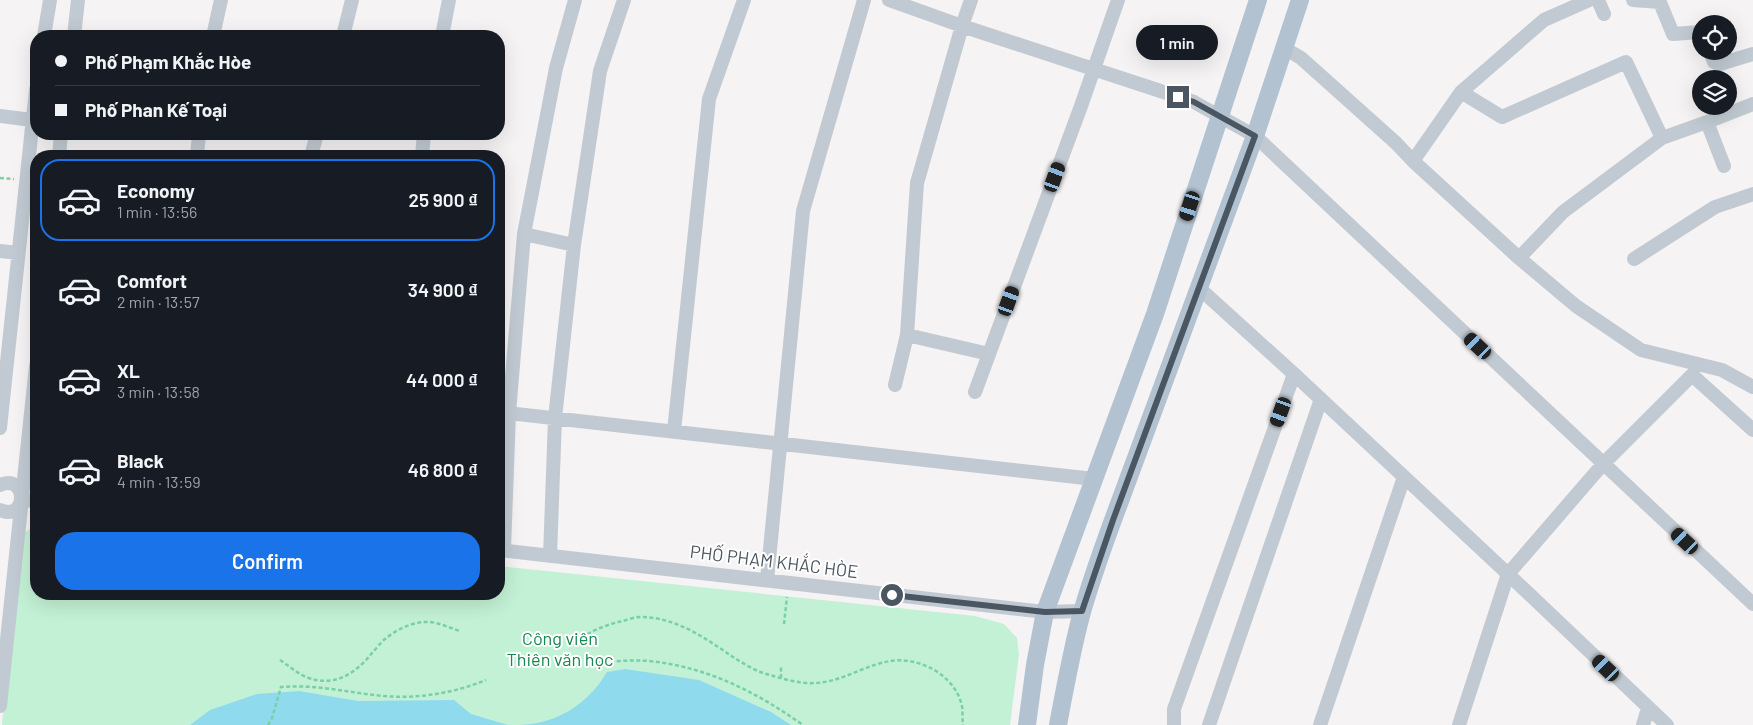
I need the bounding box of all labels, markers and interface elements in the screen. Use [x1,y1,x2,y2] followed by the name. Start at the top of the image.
[1692,15,1737,115] map controls
[1692,15,1737,60] button: locate
[1137,24,1219,59] callout: 1 min
[1160,33,1194,52] text: 1 min
[85,50,251,73] text: Phố Phạm Khắc Hòe
[1692,70,1737,115] button: layers
[1167,86,1189,108] route end
[85,98,227,121] text: Phố Phan Kế Toại
[1042,160,1067,194] car
[57,178,102,223] icon: car
[117,179,195,202] text: Economy
[409,188,478,211] text: 25 900 ₫
[1178,189,1201,223] car
[117,202,197,221] text: 1 min · 13:56
[57,268,102,313] icon: car
[117,269,187,292] text: Comfort
[408,278,478,301] text: 34 900 ₫
[996,284,1021,318] car
[117,292,200,311] text: 2 min · 13:57
[1461,330,1494,362] car
[57,358,102,403] icon: car
[117,359,140,382] text: XL
[406,368,478,391] text: 44 000 ₫
[117,382,200,401] text: 3 min · 13:58
[1268,395,1293,429] car
[57,448,102,493] icon: car
[117,449,164,472] text: Black
[408,458,478,481] text: 46 800 ₫
[117,472,201,491] text: 4 min · 13:59
[1668,525,1701,557] car
[55,532,480,590] button: Confirm
[689,539,860,582] street label: PHỐ PHẠM KHẮC HÒE
[881,584,903,606] route start
[507,627,613,670] park label: Công viên Thiên văn học
[1590,652,1622,684] car

